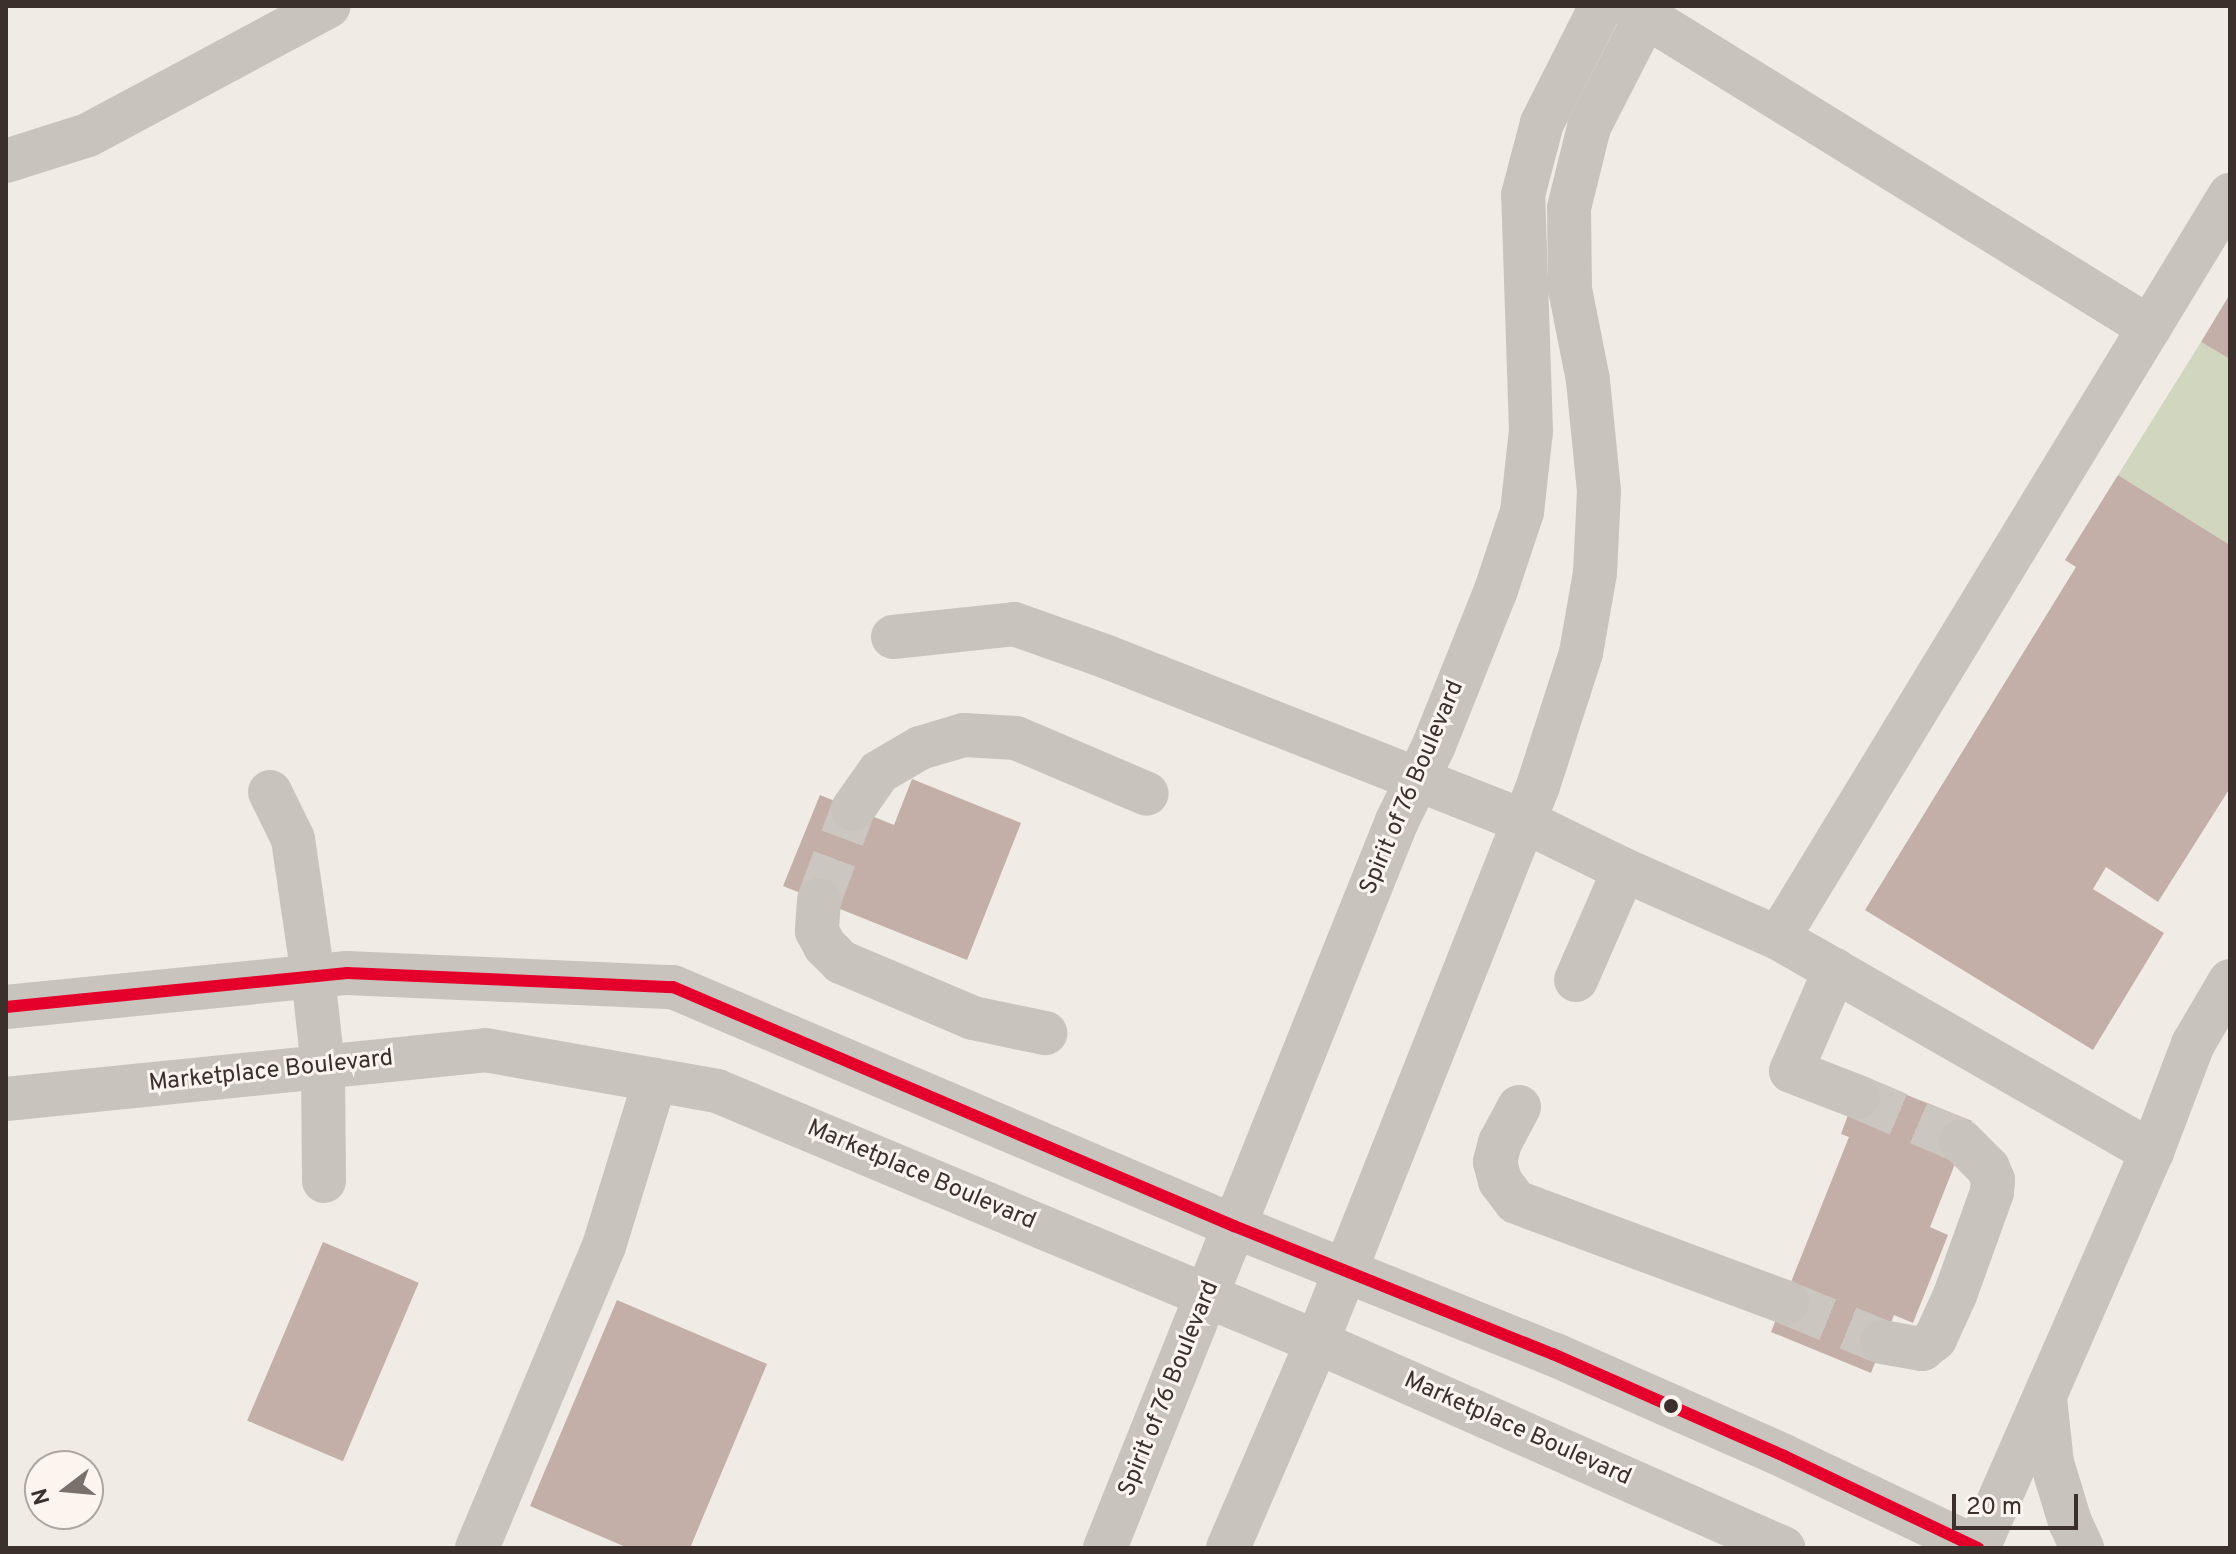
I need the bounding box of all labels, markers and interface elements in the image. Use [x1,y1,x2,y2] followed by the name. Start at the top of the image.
[1355,676,1471,900] street label: Spirit of 76 Boulevard
[147,1045,395,1099] street label: Marketplace Boulevard
[802,1115,1040,1237] street label: Marketplace Boulevard
[1113,1277,1227,1501] street label: Spirit of 76 Boulevard
[1399,1367,1635,1493] street label: Marketplace Boulevard
[1663,1398,1679,1414] unlabelled marker
[24,1450,104,1530] north arrow
[1956,1478,2082,1528] scale bar
[27,1485,58,1508] text: N
[1966,1493,2022,1523] text: 20 m

